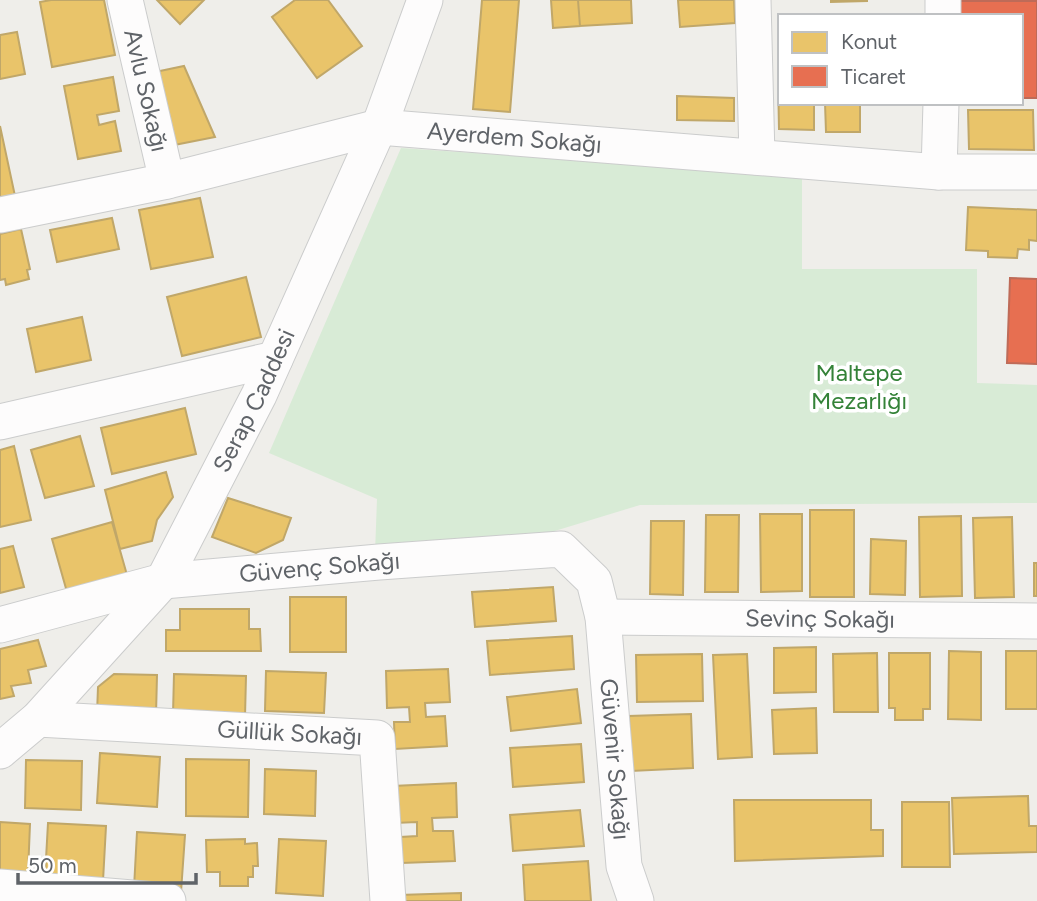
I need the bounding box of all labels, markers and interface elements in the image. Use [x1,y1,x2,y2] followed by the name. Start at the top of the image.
[778,14,1023,105] legend
[118,26,175,155] street label: Avlu Sokağı
[841,29,897,54] text: Konut
[841,64,906,89] text: Ticaret
[426,116,603,159] street label: Ayerdem Sokağı
[207,324,301,477] street label: Serap Caddesi
[811,358,907,415] park label: Maltepe Mezarlığı
[238,546,401,588] street label: Güvenç Sokağı
[745,603,895,634] street label: Sevinç Sokağı
[594,677,637,841] street label: Güvenir Sokağı
[216,714,363,751] street label: Güllük Sokağı
[18,842,196,886] scale bar
[28,853,77,878] text: 50 m

